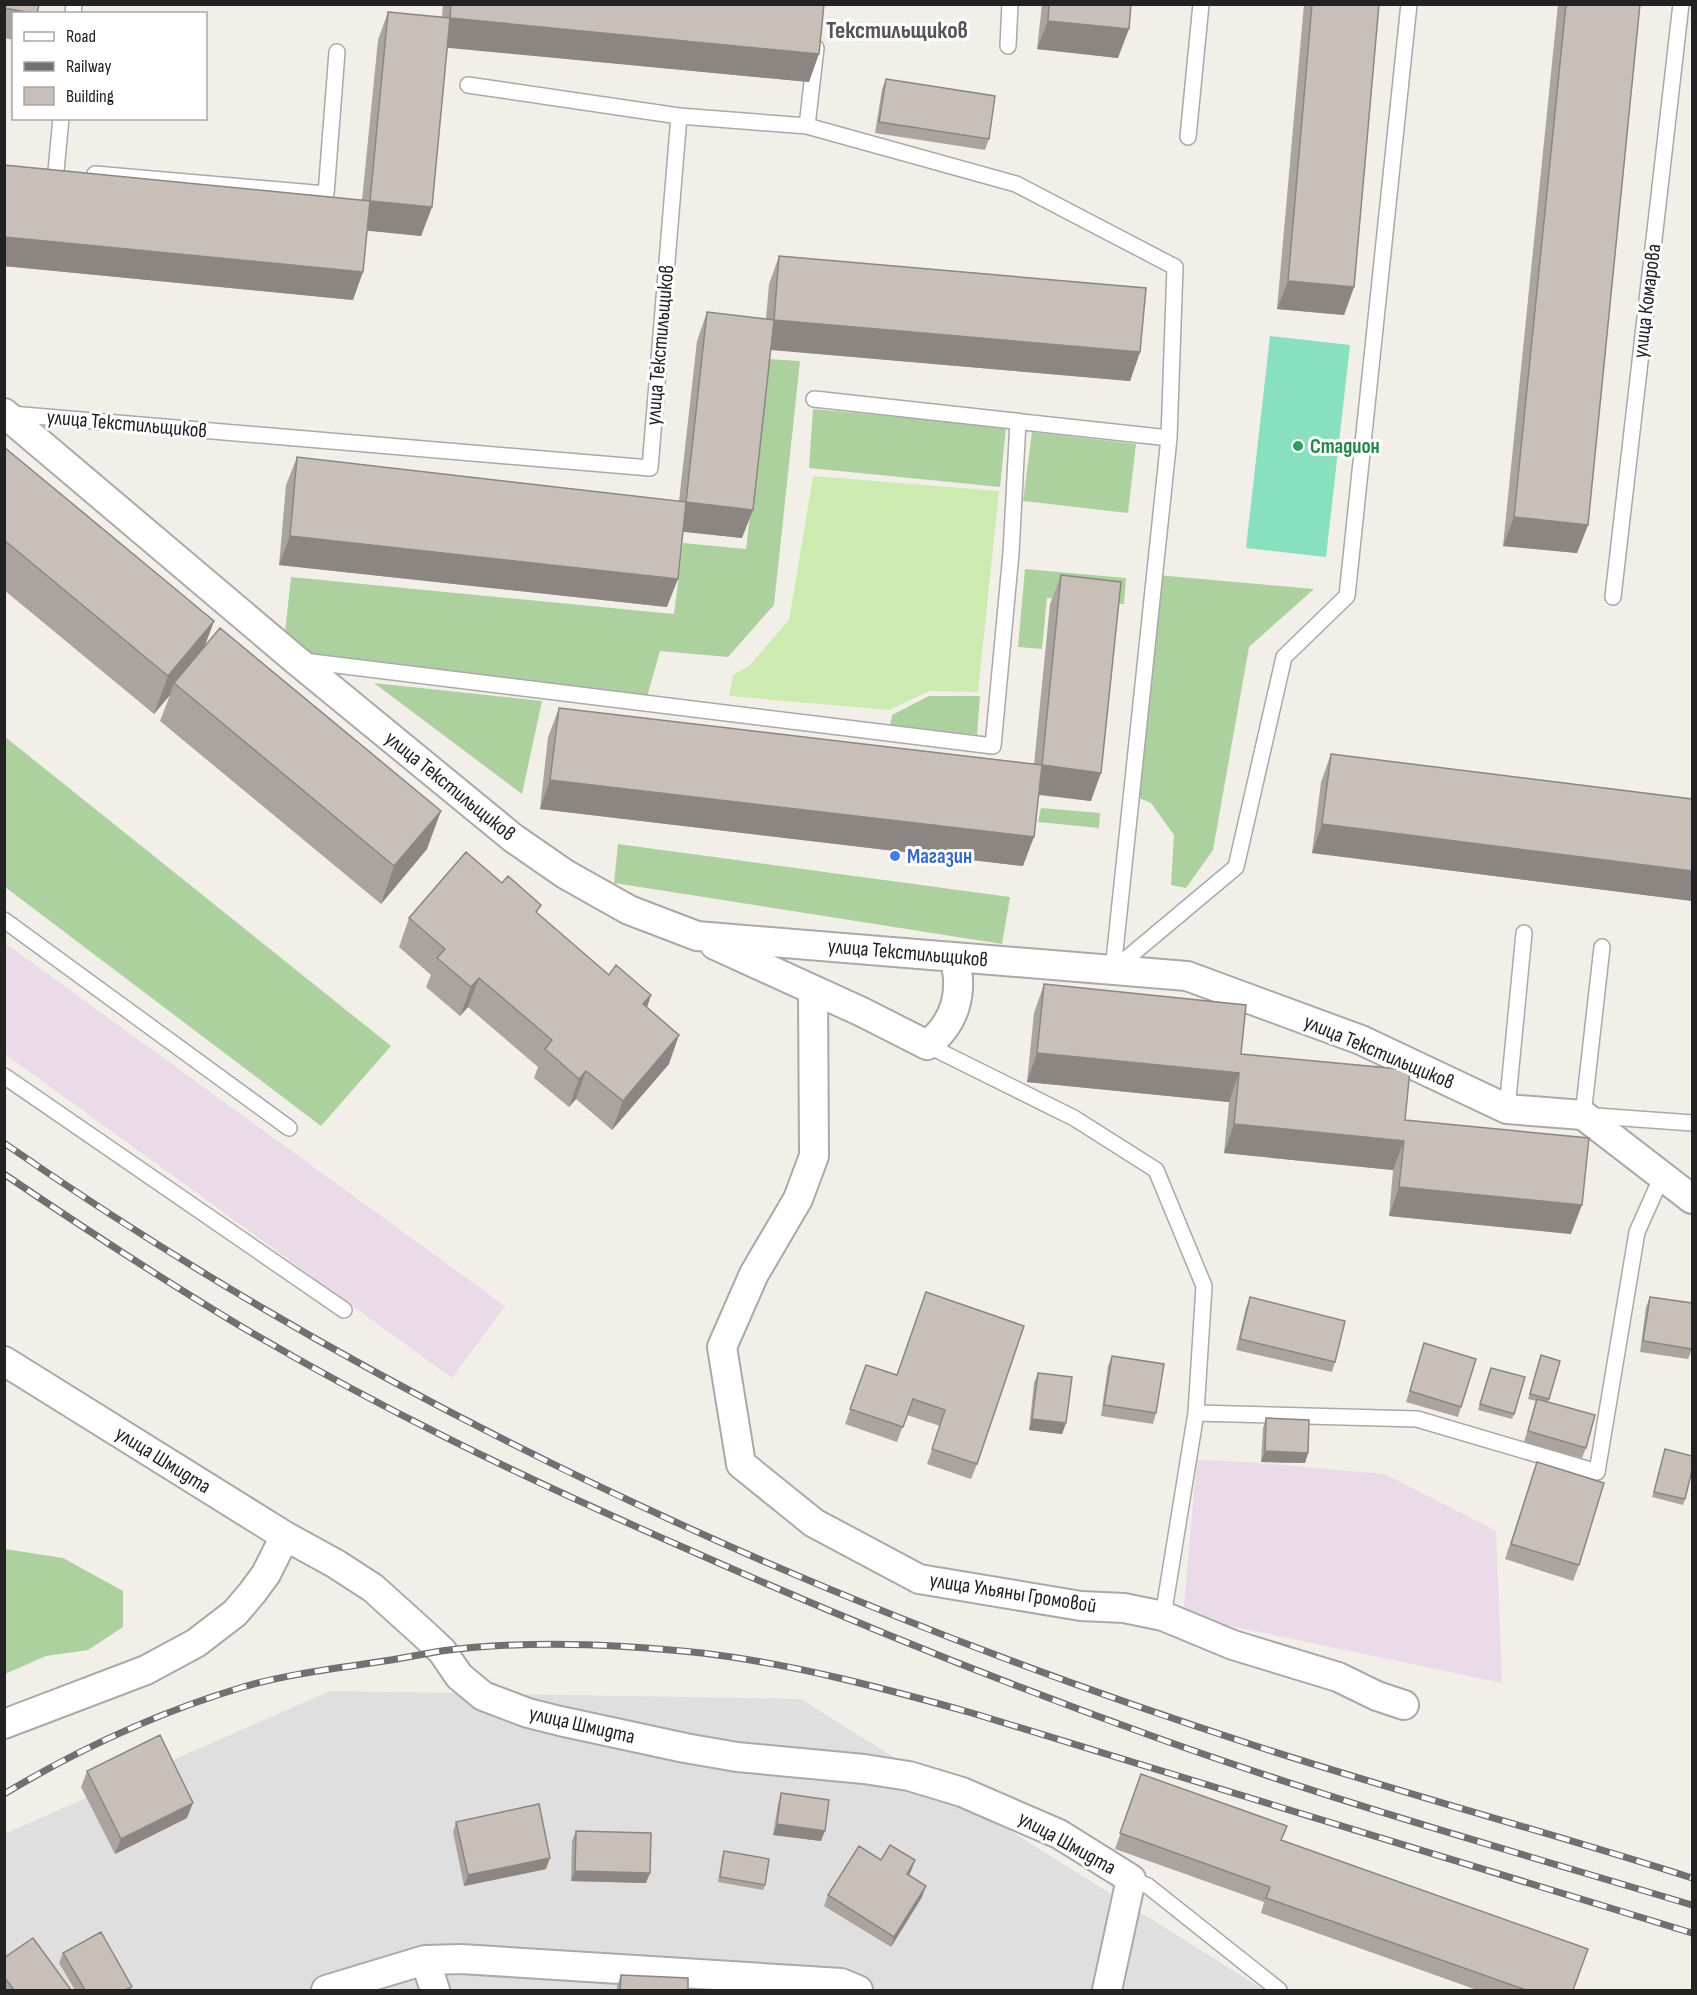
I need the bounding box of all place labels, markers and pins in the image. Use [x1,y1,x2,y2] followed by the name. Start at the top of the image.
[1310,434,1380,459] place label: Стадион
[1291,439,1305,453] marker: Стадион
[907,844,972,869] place label: Магазин
[888,849,902,863] marker: Магазин

